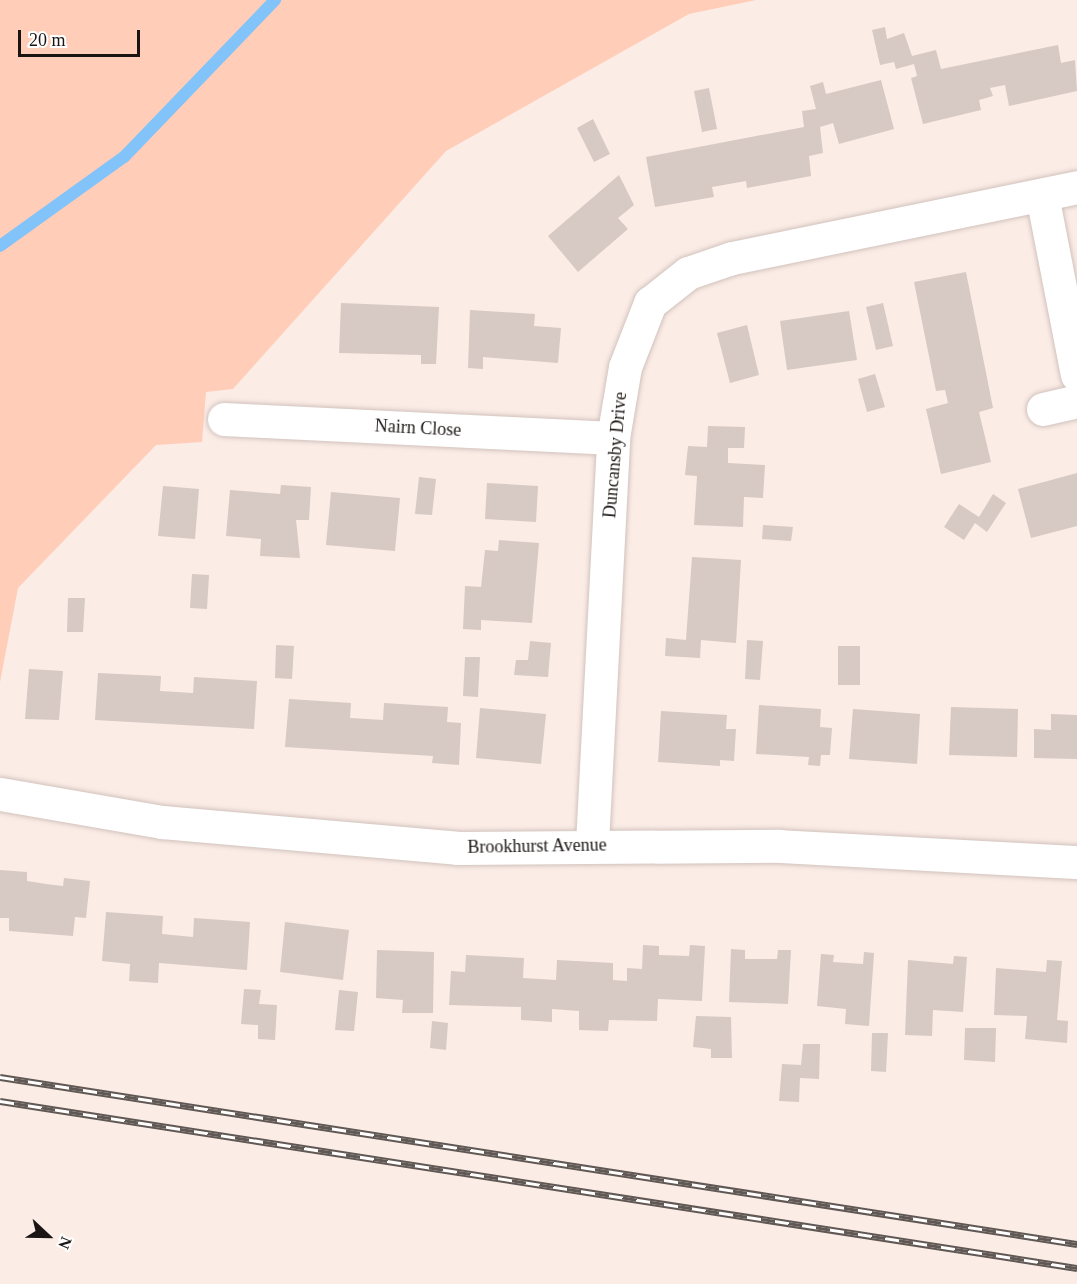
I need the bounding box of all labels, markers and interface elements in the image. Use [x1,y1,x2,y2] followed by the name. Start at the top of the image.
[21,18,142,56] scale bar
[29,30,66,50] text: 20 m
[599,391,631,519] street label: Duncansby Drive
[374,415,462,441] street label: Nairn Close
[467,834,607,858] street label: Brookhurst Avenue
[18,1206,78,1266] north arrow
[55,1234,75,1251] text: N

